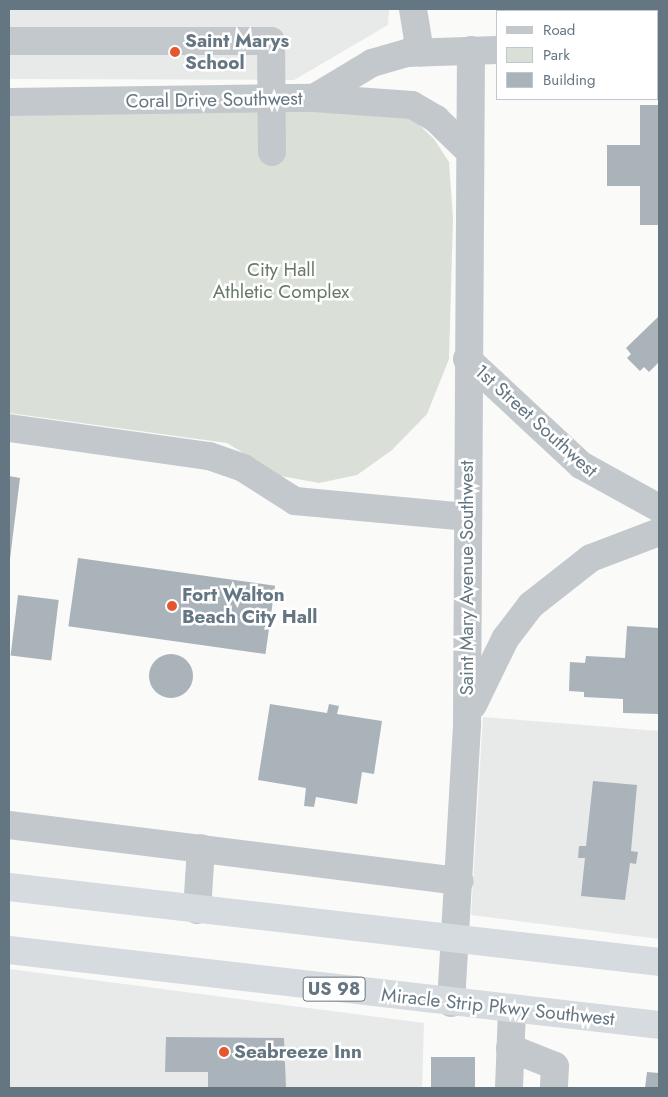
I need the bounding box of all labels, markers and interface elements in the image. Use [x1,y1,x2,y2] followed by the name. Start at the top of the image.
[496,10,658,100] legend
[543,19,575,41] text: Road
[185,30,289,74] place label: Saint Marys School
[543,44,570,66] text: Park
[169,46,181,58] marker: Saint Marys School
[543,69,595,91] text: Building
[125,87,303,113] street label: Coral Drive Southwest
[213,259,349,303] park label: City Hall Athletic Complex
[470,360,602,482] street label: 1st Street Southwest
[456,460,478,696] street label: Saint Mary Avenue Southwest
[182,584,317,628] place label: Fort Walton Beach City Hall
[166,600,178,612] marker: Fort Walton Beach City Hall
[302,974,366,1004] road number: US 98
[380,983,616,1031] street label: Miracle Strip Pkwy Southwest
[234,1041,362,1063] place label: Seabreeze Inn
[218,1046,230,1058] marker: Seabreeze Inn

